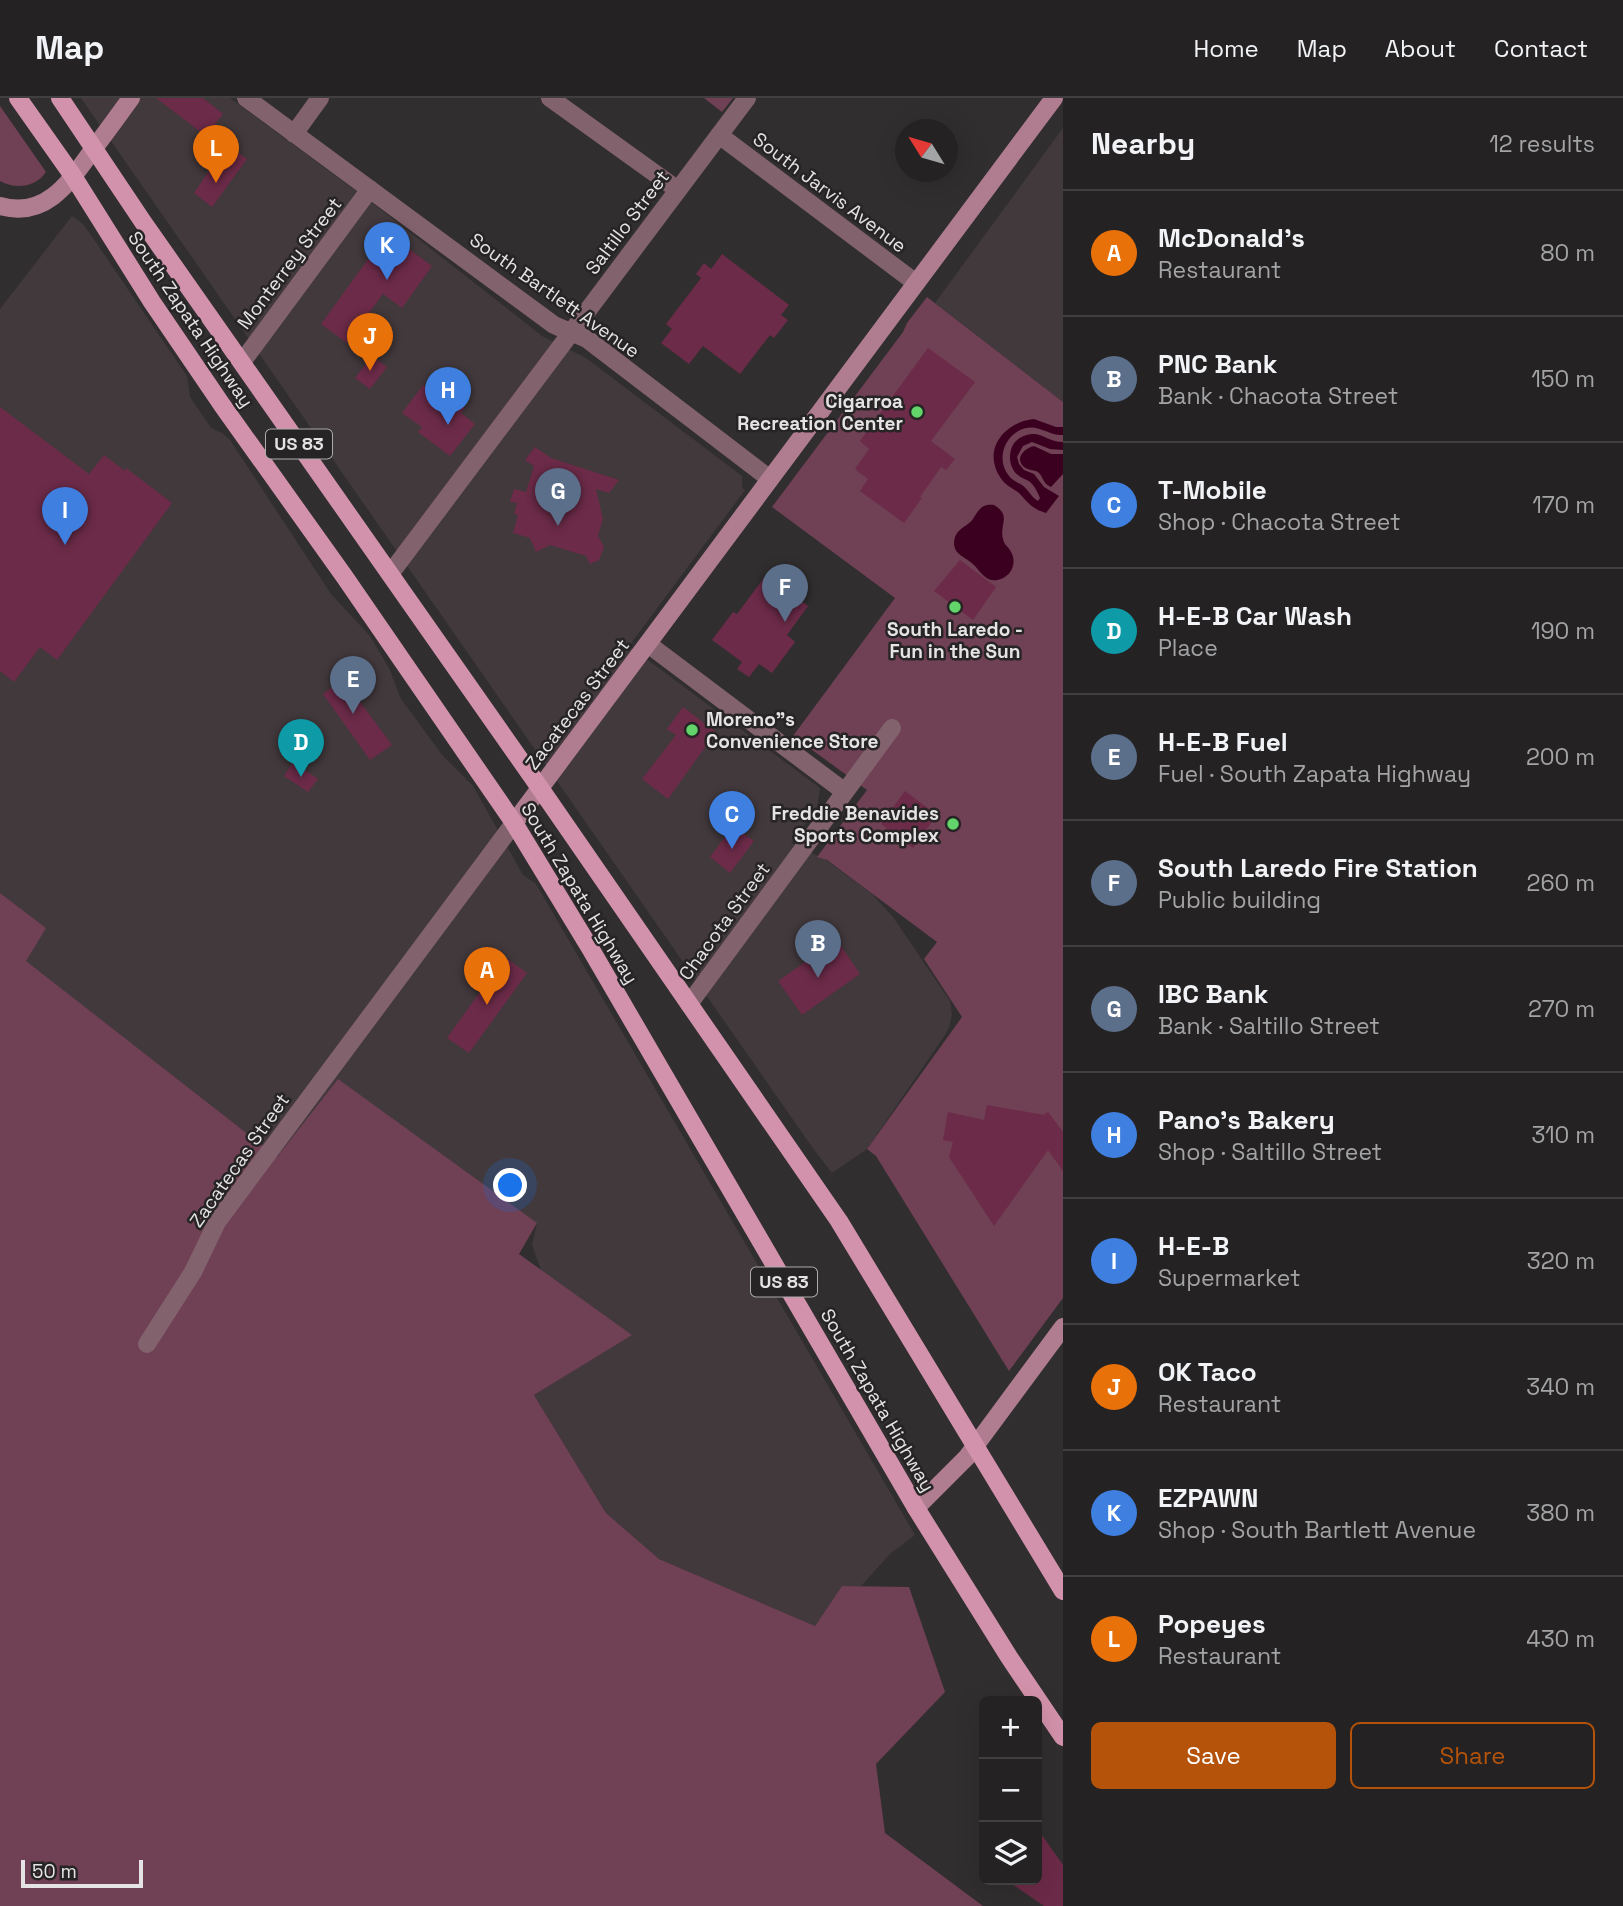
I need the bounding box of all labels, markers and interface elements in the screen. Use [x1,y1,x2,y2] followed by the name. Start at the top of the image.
[35,27,104,69] text: Map
[1193,33,1259,64] text: Home
[1297,33,1347,64] text: Map
[1385,33,1456,64] text: About
[1494,33,1588,64] text: Contact
[895,119,958,182] north arrow
[1091,124,1195,163] text: Nearby
[193,125,239,183] pin: L
[748,126,911,258] street label: South Jarvis Avenue
[1489,129,1595,159] text: 12 results
[580,165,675,280] street label: Saltillo Street
[232,192,347,334] street label: Monterrey Street
[1158,221,1305,255] text: McDonald's
[364,222,410,280] pin: K
[122,226,259,412] street label: South Zapata Highway
[465,227,645,364] street label: South Bartlett Avenue
[1107,238,1121,268] text: A
[1540,238,1595,268] text: 80 m
[1158,255,1281,285] text: Restaurant
[347,313,393,371] pin: J
[1158,347,1277,381] text: PNC Bank
[1106,364,1122,394] text: B
[1531,364,1595,394] text: 150 m
[425,367,471,425] pin: H
[1158,381,1398,411] text: Bank · Chacota Street
[737,389,903,436] place label: Cigarroa Recreation Center
[909,404,925,420] marker: Cigarroa Recreation Center
[266,430,332,458] road number: US 83
[535,468,581,526] pin: G
[1158,473,1267,507] text: T-Mobile
[42,487,88,545] pin: I
[1107,490,1121,520] text: C
[1532,490,1595,520] text: 170 m
[1158,507,1401,537] text: Shop · Chacota Street
[762,564,808,622] pin: F
[947,599,963,615] marker: South Laredo - Fun in the Sun
[1158,599,1352,633] text: H-E-B Car Wash
[1106,616,1122,646] text: D
[1531,616,1595,646] text: 190 m
[887,617,1023,664] place label: South Laredo - Fun in the Sun
[1158,633,1218,663] text: Place
[520,634,635,775] street label: Zacatecas Street
[330,656,376,714] pin: E
[706,707,878,754] place label: Moreno"s Convenience Store
[278,719,324,777] pin: D
[684,722,700,738] marker: Moreno"s Convenience Store
[1158,725,1288,759] text: H-E-B Fuel
[1108,742,1120,772] text: E
[1526,742,1595,772] text: 200 m
[1158,759,1471,789] text: Fuel · South Zapata Highway
[709,791,755,849] pin: C
[515,798,644,989] street label: South Zapata Highway
[771,801,939,848] place label: Freddie Benavides Sports Complex
[945,816,961,832] marker: Freddie Benavides Sports Complex
[1158,851,1478,885] text: South Laredo Fire Station
[673,857,776,985] street label: Chacota Street
[1108,868,1120,898] text: F
[1527,868,1595,898] text: 260 m
[1158,885,1321,915] text: Public building
[795,920,841,978] pin: B
[464,947,510,1005] pin: A
[1158,977,1268,1011] text: IBC Bank
[1106,994,1122,1024] text: G
[1528,994,1595,1024] text: 270 m
[1158,1011,1380,1041] text: Bank · Saltillo Street
[184,1088,295,1232] street label: Zacatecas Street
[1158,1103,1335,1137] text: Pano's Bakery
[1106,1120,1122,1150] text: H
[1531,1120,1595,1150] text: 310 m
[1158,1137,1382,1167] text: Shop · Saltillo Street
[493,1168,527,1202] your location
[1158,1229,1229,1263] text: H-E-B
[1111,1246,1117,1276] text: I
[1527,1246,1595,1276] text: 320 m
[1158,1263,1300,1293] text: Supermarket
[751,1268,817,1296] road number: US 83
[815,1304,940,1496] street label: South Zapata Highway
[1158,1355,1257,1389] text: OK Taco
[1107,1372,1121,1402] text: J
[1526,1372,1595,1402] text: 340 m
[1158,1389,1281,1419] text: Restaurant
[1158,1481,1258,1515] text: EZPAWN
[1107,1498,1121,1528] text: K
[1526,1498,1595,1528] text: 380 m
[1158,1515,1476,1545] text: Shop · South Bartlett Avenue
[1158,1607,1266,1641] text: Popeyes
[1108,1624,1120,1654] text: L
[1526,1624,1595,1654] text: 430 m
[1158,1641,1281,1671] text: Restaurant
[979,1696,1042,1885] map controls
[979,1696,1042,1759] button: +
[1091,1722,1336,1789] button: Save
[1350,1722,1595,1789] button: Share
[979,1759,1042,1822] button: −
[979,1822,1042,1885] button: layers
[21,1857,144,1889] scale bar
[32,1859,77,1884] text: 50 m

